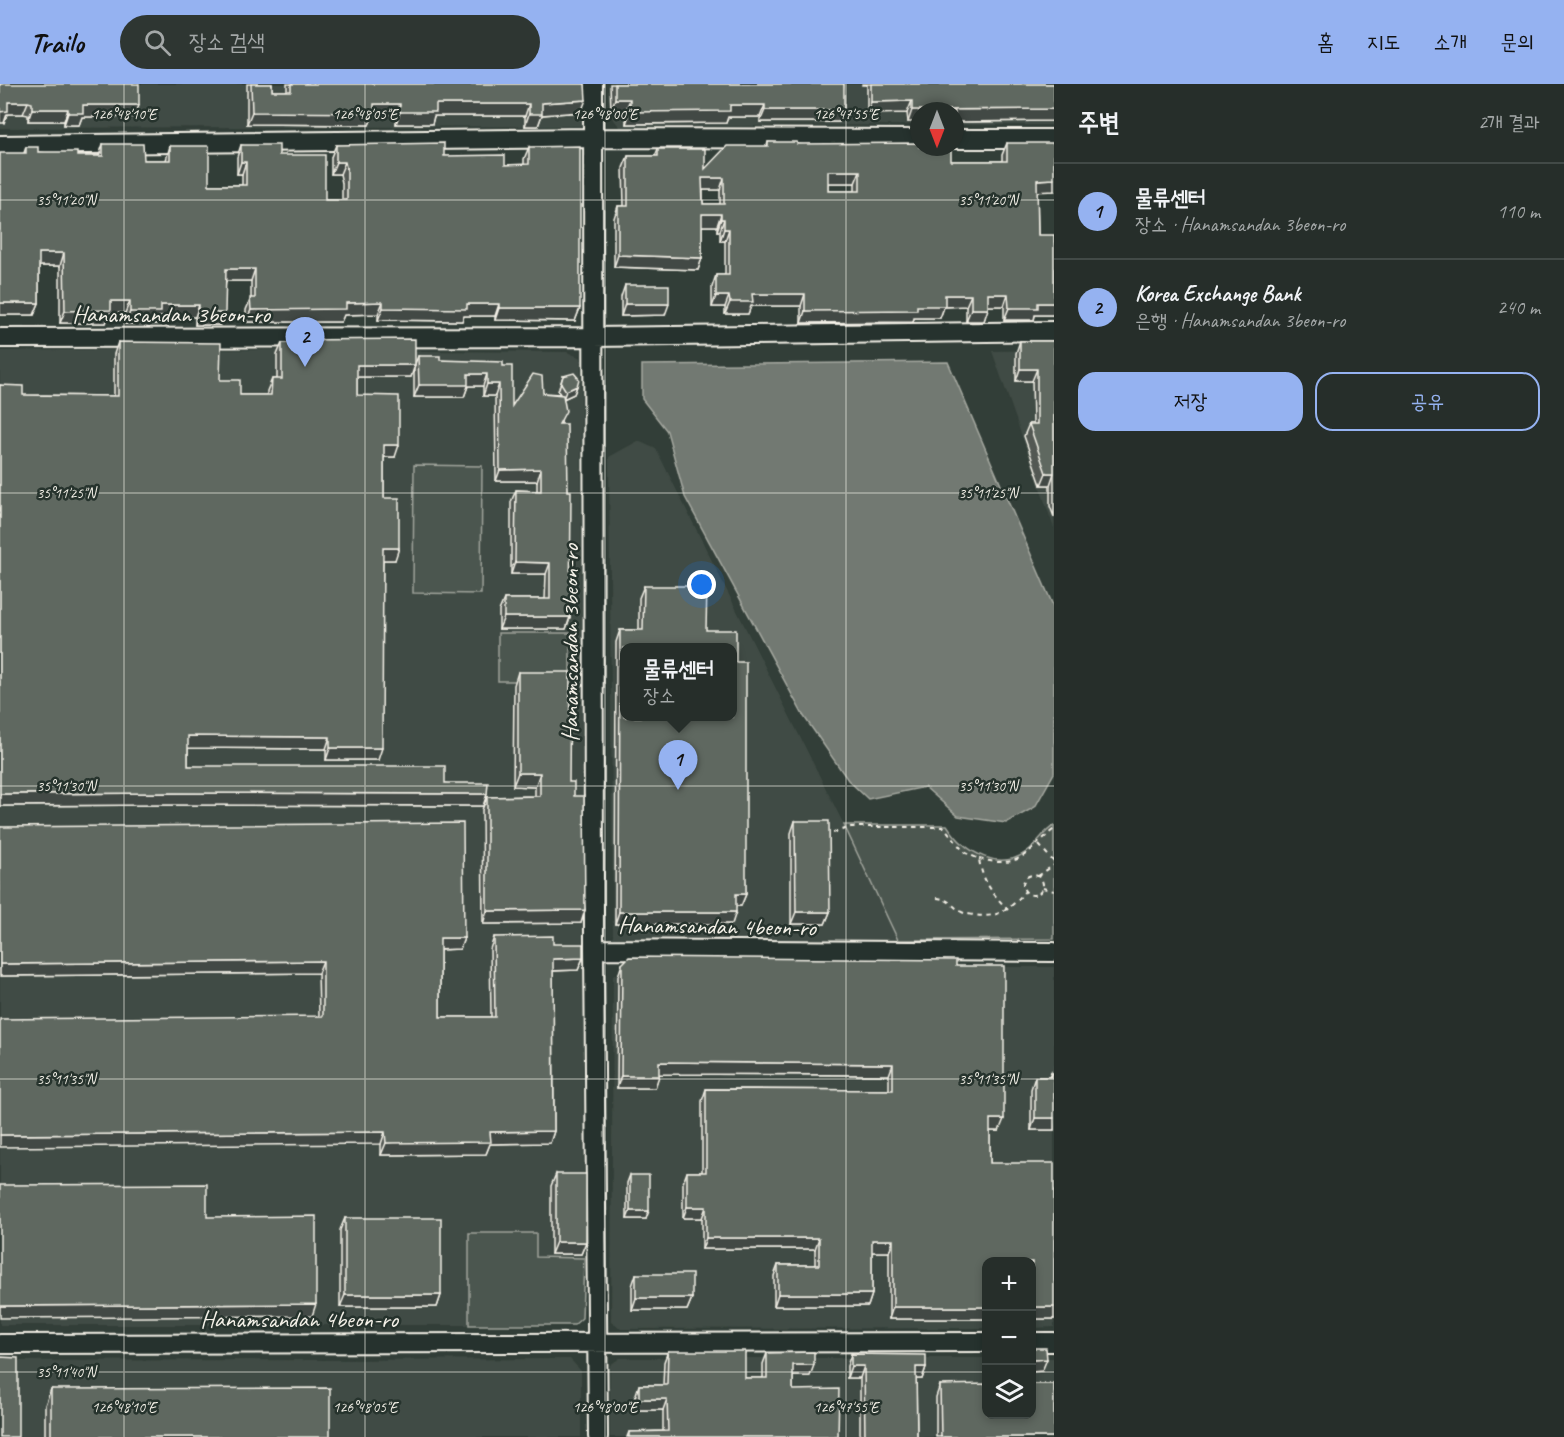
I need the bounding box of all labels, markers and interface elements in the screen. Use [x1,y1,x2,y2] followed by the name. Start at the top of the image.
[120,15,540,69] search box
[30,25,84,60] text: Trailo
[141,26,174,59] icon: search
[189,28,265,56] text: 장소 검색
[1317,29,1334,55] text: 홈
[1367,29,1400,55] text: 지도
[1433,29,1467,55] text: 소개
[1500,29,1534,55] text: 문의
[910,102,964,156] north arrow
[92,105,158,124] text: 126°48'10"E
[333,105,399,124] text: 126°48'05"E
[573,105,639,124] text: 126°48'00"E
[814,105,880,124] text: 126°47'55"E
[1078,106,1120,139] text: 주변
[1478,110,1540,135] text: 2개 결과
[1135,184,1206,212] text: 물류센터
[36,191,99,210] text: 35°11'20"N
[958,191,1021,210] text: 35°11'20"N
[1093,199,1102,224] text: 1
[1497,199,1540,224] text: 110 m
[1135,212,1345,237] text: 장소 · Hanamsandan 3beon-ro
[1135,280,1301,308] text: Korea Exchange Bank
[1093,295,1102,320] text: 2
[1497,295,1540,320] text: 240 m
[72,299,271,329] street label: Hanamsandan 3beon-ro
[1135,308,1345,333] text: 은행 · Hanamsandan 3beon-ro
[286,318,324,367] pin: 2
[1078,372,1303,431] button: 저장
[1315,372,1540,431] button: 공유
[36,484,99,503] text: 35°11'25"N
[958,484,1021,503] text: 35°11'25"N
[555,543,585,742] street label: Hanamsandan 3beon-ro
[687,570,716,599] your location
[620,643,737,721] popup
[643,655,714,683] text: 물류센터
[643,683,675,708] text: 장소
[658,740,698,790] pin: 1
[36,777,99,796] text: 35°11'30"N
[958,777,1021,796] text: 35°11'30"N
[618,909,818,943] street label: Hanamsandan 4beon-ro
[36,1070,99,1089] text: 35°11'35"N
[958,1070,1021,1089] text: 35°11'35"N
[982,1257,1036,1419] map controls
[982,1257,1036,1311] button: +
[200,1304,399,1334] street label: Hanamsandan 4beon-ro
[982,1311,1036,1365] button: −
[36,1363,99,1382] text: 35°11'40"N
[982,1365,1036,1419] button: layers
[92,1398,158,1417] text: 126°48'10"E
[333,1398,399,1417] text: 126°48'05"E
[573,1398,639,1417] text: 126°48'00"E
[814,1398,880,1417] text: 126°47'55"E

